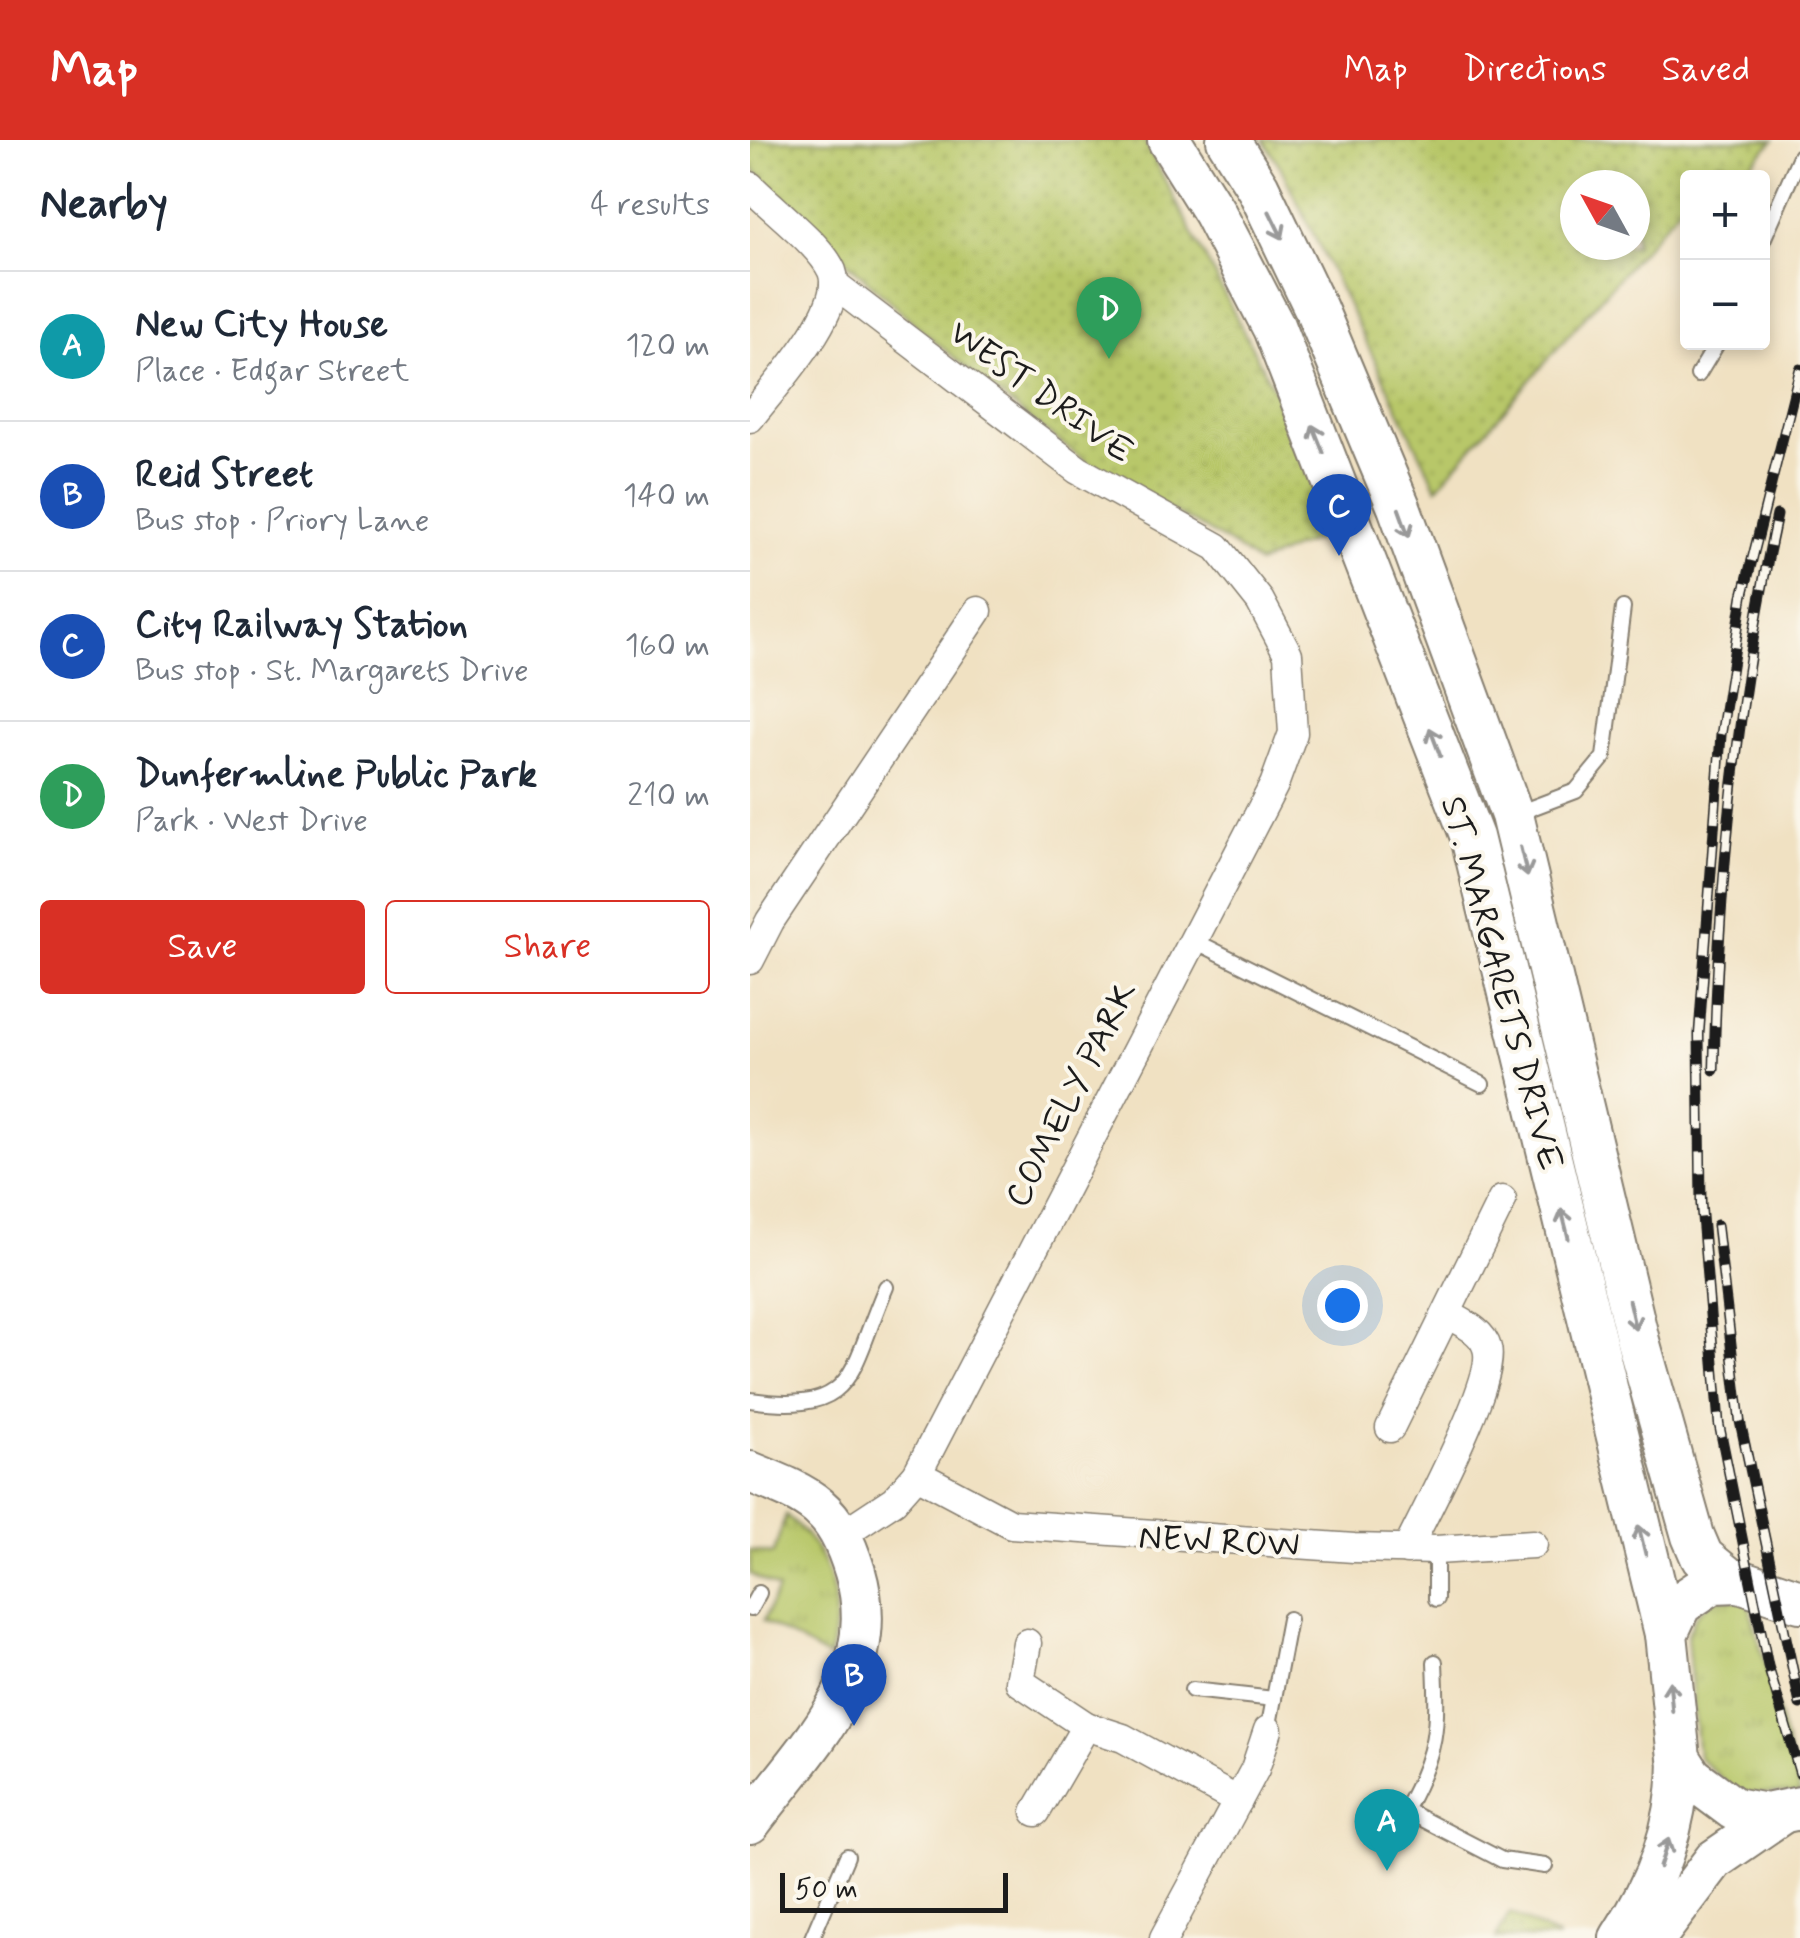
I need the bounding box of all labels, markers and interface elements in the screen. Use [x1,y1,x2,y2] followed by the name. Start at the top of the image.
[50,39,138,102] text: Map
[1344,47,1408,93] text: Map
[1463,47,1607,93] text: Directions
[1662,47,1750,93] text: Saved
[1560,170,1650,260] north arrow
[1680,170,1770,350] map controls
[1680,170,1770,260] button: +
[40,178,168,233] text: Nearby
[590,184,710,226] text: 4 results
[1267,209,1286,239] one-way arrow
[1680,260,1770,350] button: −
[1076,276,1142,359] pin: D
[135,301,388,350] text: New City House
[942,310,1142,472] street label: WEST DRIVE
[62,325,83,367] text: A
[625,325,710,367] text: 120 m
[135,350,409,392] text: Place · Edgar Street
[1307,424,1325,455] one-way arrow
[135,451,313,500] text: Reid Street
[1306,474,1372,556] pin: C
[62,475,83,517] text: B
[623,475,710,517] text: 140 m
[135,500,429,542] text: Bus stop · Priory Lane
[1397,508,1415,538] one-way arrow
[135,601,468,650] text: City Railway Station
[61,625,84,667] text: C
[625,625,710,667] text: 160 m
[135,650,529,692] text: Bus stop · St. Margarets Drive
[1425,727,1443,758] one-way arrow
[135,751,537,800] text: Dunfermline Public Park
[61,775,84,817] text: D
[627,775,710,817] text: 210 m
[1429,791,1573,1176] street label: ST. MARGARETS DRIVE
[135,800,368,842] text: Park · West Drive
[1516,846,1535,877] one-way arrow
[40,900,365,994] button: Save
[385,900,710,994] button: Share
[995,974,1149,1215] street label: COMELY PARK
[1555,1209,1573,1241] one-way arrow
[1317,1280,1368,1331] your location
[1624,1298,1642,1330] one-way arrow
[1137,1515,1300,1569] street label: NEW ROW
[1632,1525,1650,1557] one-way arrow
[822,1644,886,1726] pin: B
[1662,1681,1681,1713] one-way arrow
[1354,1788,1420,1871] pin: A
[1656,1837,1674,1869] one-way arrow
[780,1868,1008,1912] scale bar
[795,1872,858,1909] text: 50 m

